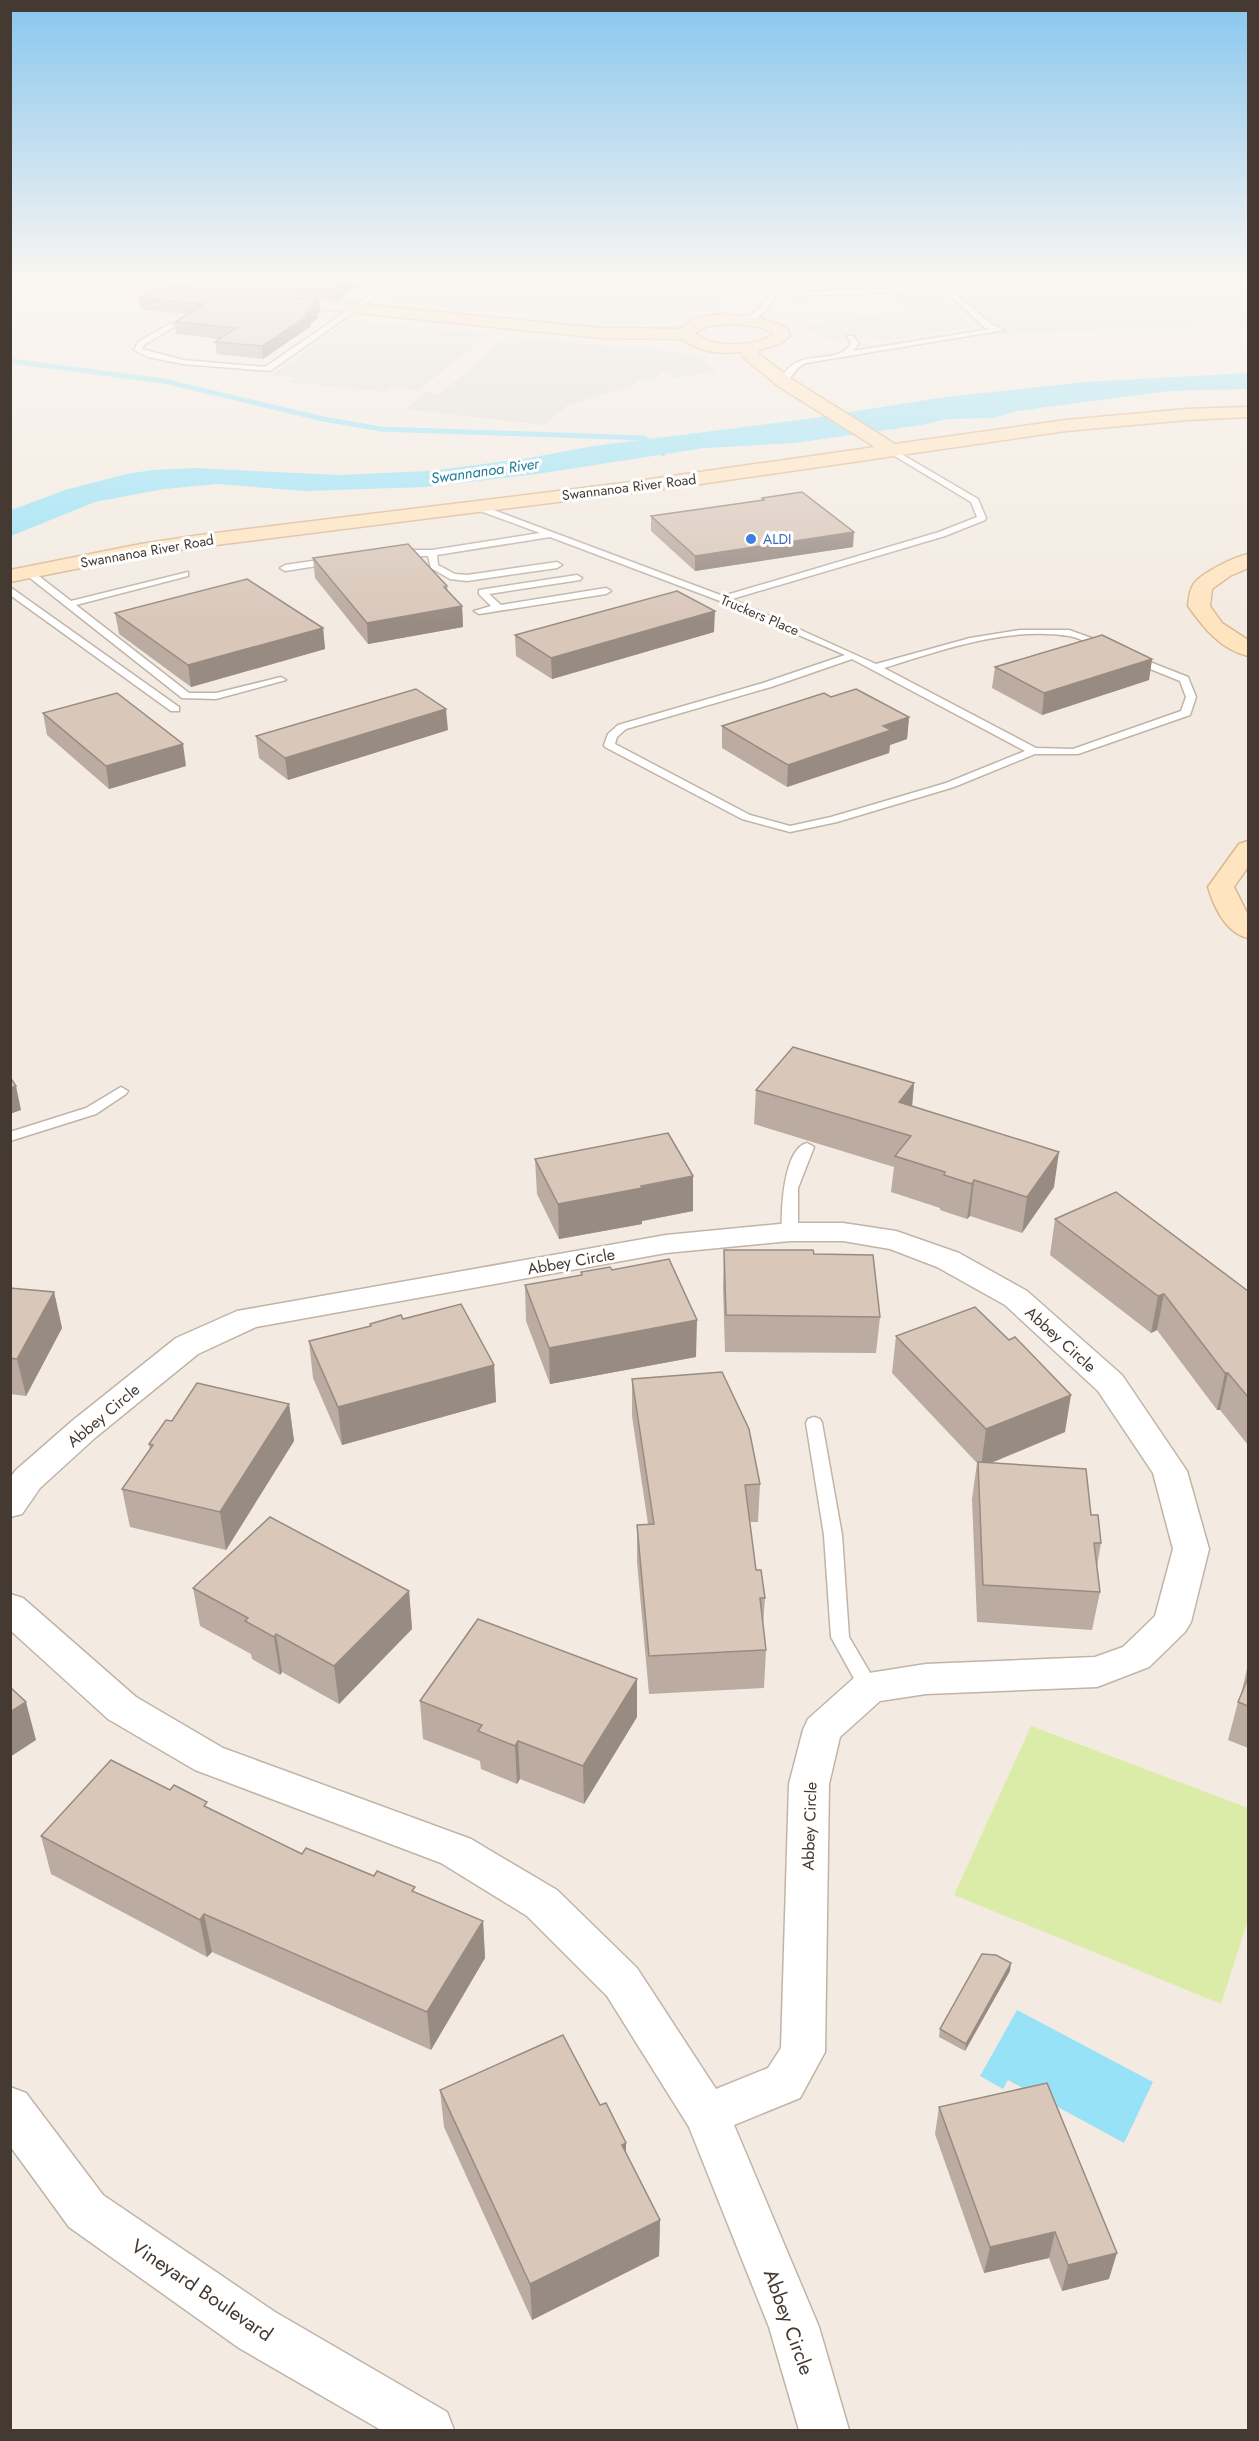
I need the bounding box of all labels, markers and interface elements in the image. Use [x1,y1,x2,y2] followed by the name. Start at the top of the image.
[430,452,541,489] water label: Swannanoa River
[561,469,697,505] street label: Swannanoa River Road
[79,529,215,573] street label: Swannanoa River Road
[763,529,792,549] place label: ALDI
[744,532,758,546] marker: ALDI
[718,589,802,641] street label: Truckers Place
[525,1242,617,1281] street label: Abbey Circle
[1020,1301,1101,1378] street label: Abbey Circle
[62,1378,145,1453] street label: Abbey Circle
[796,1781,823,1871] street label: Abbey Circle
[125,2232,278,2349] street label: Vineyard Boulevard
[756,2265,821,2379] street label: Abbey Circle

